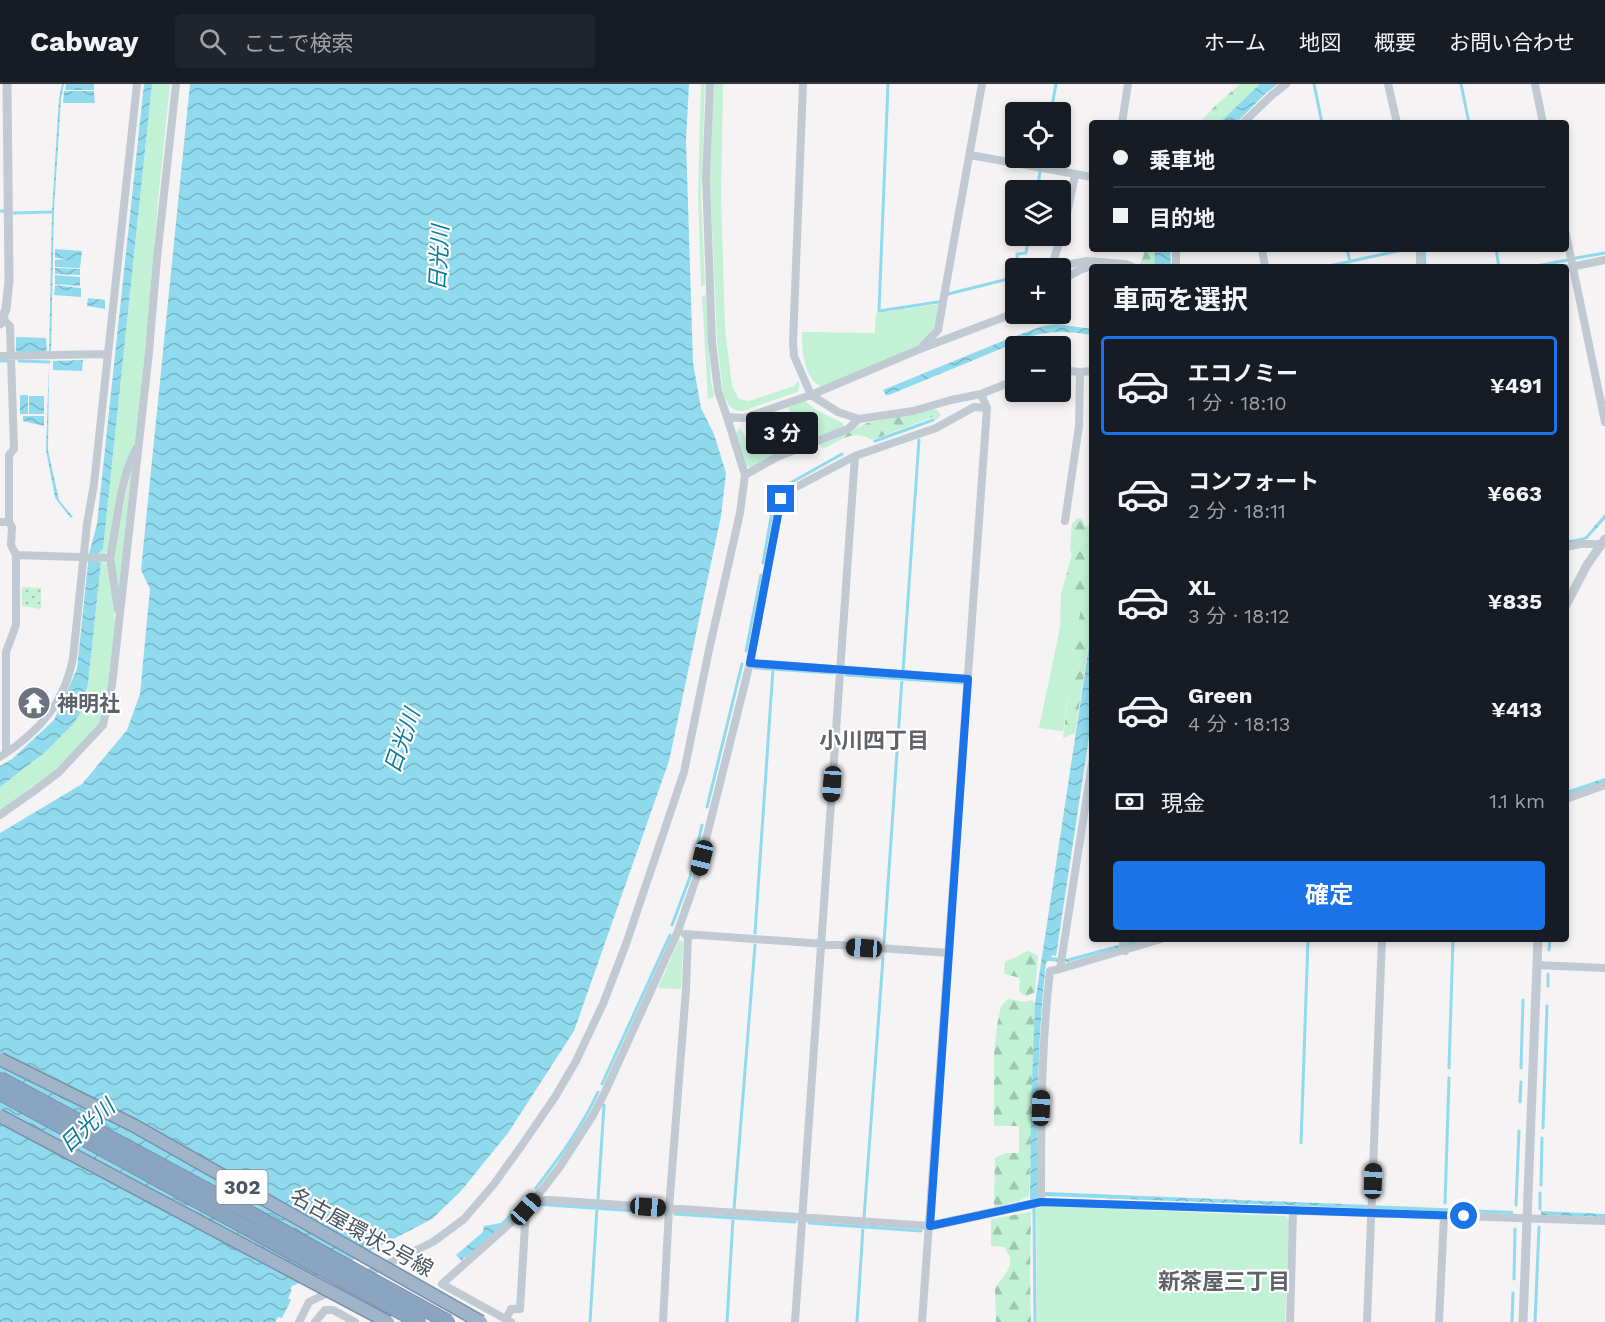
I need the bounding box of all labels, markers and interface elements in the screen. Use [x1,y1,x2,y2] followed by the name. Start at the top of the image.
[175,14,595,68] search box
[30,25,139,58] text: Cabway
[196,25,229,58] icon: search
[1204,30,1266,55] text: ホーム
[1299,30,1341,55] text: 地図
[1374,30,1416,55] text: 概要
[1449,30,1575,55] text: お問い合わせ
[244,31,354,56] text: ここで検索
[1005,102,1071,402] map controls
[1005,102,1071,168] button: locate
[1149,148,1215,173] text: 乗車地
[1005,180,1071,246] button: layers
[1149,206,1215,231] text: 目的地
[425,222,453,292] water label: 日光川
[1005,258,1071,324] button: +
[1113,284,1248,316] text: 車両を選択
[1005,336,1071,402] button: −
[1116,359,1170,413] icon: car
[1188,361,1298,386] text: エコノミー
[1490,373,1542,398] text: ¥491
[1188,391,1287,415] text: 1 分 · 18:10
[745,412,817,454] callout: 3 分
[763,421,801,445] text: 3 分
[1116,467,1170,521] icon: car
[1188,469,1319,494] text: コンフォート
[1487,481,1542,506] text: ¥663
[767,485,794,512] route end
[1188,499,1286,523] text: 2 分 · 18:11
[1116,575,1170,629] icon: car
[1188,575,1216,600] text: XL
[1488,589,1542,614] text: ¥835
[1188,604,1290,628] text: 3 分 · 18:12
[1116,683,1170,737] icon: car
[1188,683,1252,708] text: Green
[16,685,52,721] temple icon: 神明社
[57,691,120,716] place label: 神明社
[1491,697,1542,722] text: ¥413
[379,704,425,776] water label: 日光川
[1188,712,1290,736] text: 4 分 · 18:13
[819,728,929,753] district label: 小川四丁目
[822,765,842,803] car
[1113,785,1146,818] icon: cash
[1489,789,1545,813] text: 1.1 km
[1161,791,1205,816] text: 現金
[689,838,715,878] car
[1113,861,1545,930] button: 確定
[845,938,883,958] car
[1031,1090,1051,1126] car
[54,1093,121,1158] water label: 日光川
[1363,1163,1383,1199] car
[216,1170,268,1204] road number: 302
[286,1182,438,1282] street label: 名古屋環状2号線
[507,1190,545,1228] car
[629,1197,667,1217] car
[1450,1202,1477,1229] route start
[1158,1269,1290,1294] district label: 新茶屋三丁目

